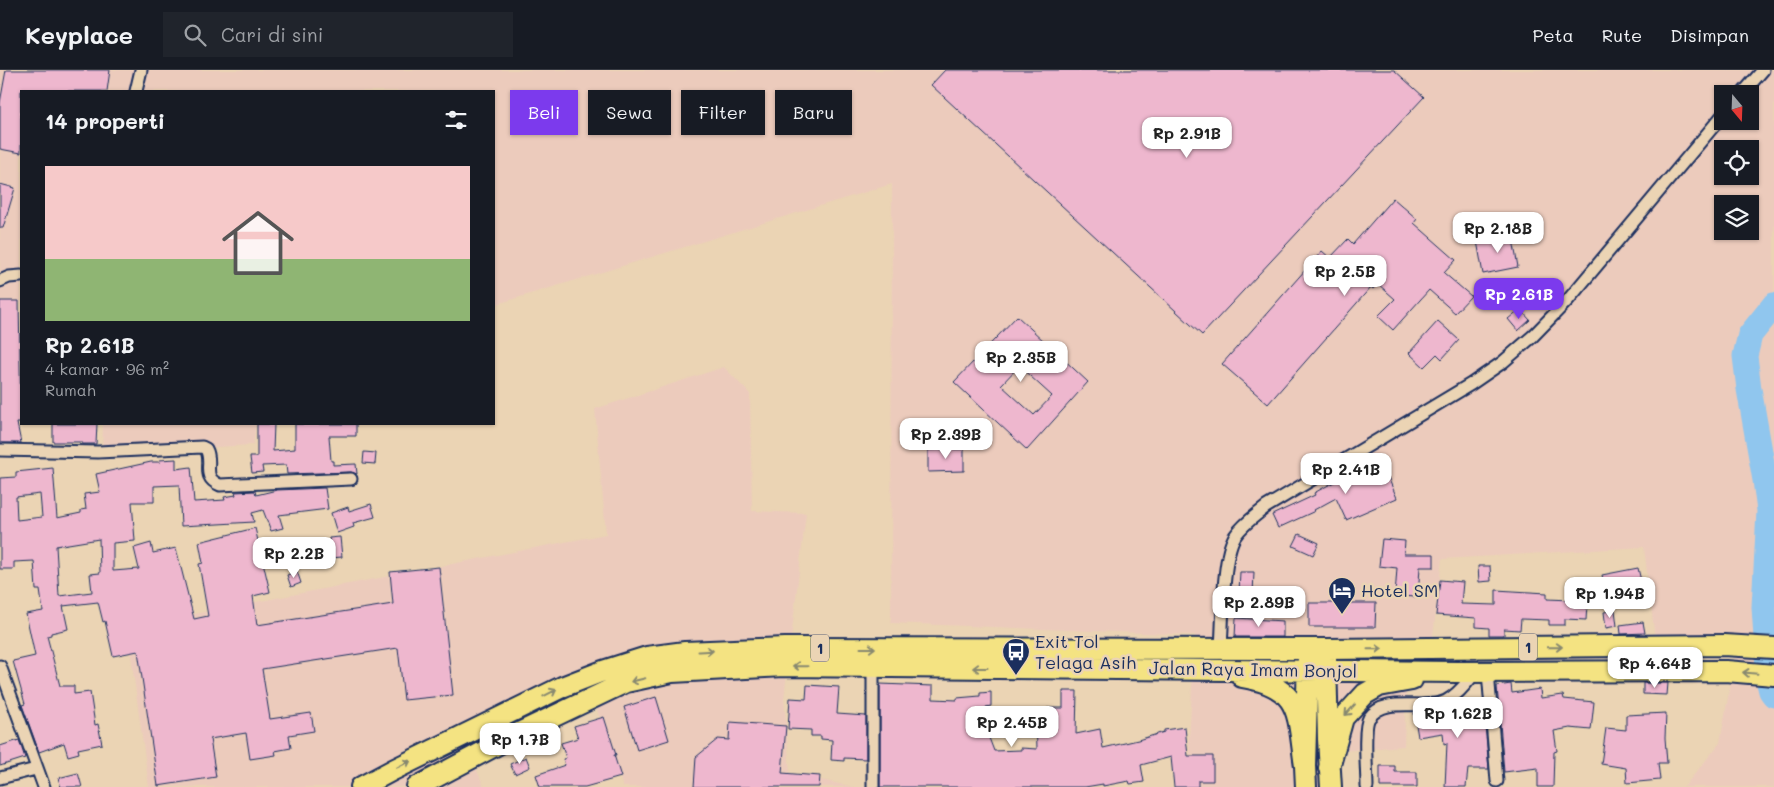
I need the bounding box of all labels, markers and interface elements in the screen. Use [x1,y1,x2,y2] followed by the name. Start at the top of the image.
[163,12,513,57] search box
[25,19,133,50] text: Keyplace
[181,21,209,49] icon: search
[221,22,323,47] text: Cari di sini
[1532,23,1574,47] text: Peta
[1602,23,1642,47] text: Rute
[1670,23,1749,47] text: Disimpan
[1714,85,1759,130] north arrow
[1714,85,1759,240] map controls
[510,90,578,135] chip: Beli
[588,90,671,135] chip: Sewa
[681,90,765,135] chip: Filter
[775,90,852,135] chip: Baru
[442,106,470,134] icon: filters
[45,107,165,134] text: 14 properti
[1135,116,1239,159] pin: Rp 2.91B
[1153,122,1221,143] text: Rp 2.91B
[1714,140,1759,185] button: locate
[1714,195,1759,240] button: layers
[213,198,303,288] icon: home
[1446,212,1550,254] pin: Rp 2.18B
[1464,217,1532,238] text: Rp 2.18B
[1299,254,1391,297] pin: Rp 2.5B
[1315,260,1375,281] text: Rp 2.5B
[1467,278,1571,320] pin: Rp 2.61B
[1485,283,1553,304] text: Rp 2.61B
[45,331,135,358] text: Rp 2.61B
[969,340,1073,383] pin: Rp 2.35B
[986,346,1056,367] text: Rp 2.35B
[45,358,169,379] text: 4 kamar · 96 m²
[45,379,96,400] text: Rumah
[894,418,998,460] pin: Rp 2.39B
[911,423,981,444] text: Rp 2.39B
[1294,452,1398,495] pin: Rp 2.41B
[1312,458,1380,479] text: Rp 2.41B
[248,536,340,579] pin: Rp 2.2B
[264,542,324,563] text: Rp 2.2B
[1327,576,1357,615] hotel icon: Hotel SM
[1558,576,1662,619] pin: Rp 1.94B
[1361,578,1438,602] place label: Hotel SM
[1575,582,1645,603] text: Rp 1.94B
[1207,586,1311,628] pin: Rp 2.89B
[1223,591,1295,612] text: Rp 2.89B
[1035,629,1136,674] place label: Exit Tol Telaga Asih
[811,634,829,662] road number: 1
[1519,634,1537,660] road number: 1
[1001,637,1031,676] bus stop icon: Exit Tol Telaga Asih
[1546,642,1563,652] one-way arrow
[860,643,876,653] one-way arrow
[1366,644,1383,654] one-way arrow
[1603,646,1707,689] pin: Rp 4.64B
[697,647,713,656] one-way arrow
[1619,652,1691,673] text: Rp 4.64B
[1149,655,1357,683] street label: Jalan Raya Imam Bonjol
[792,662,808,671] one-way arrow
[972,663,988,673] one-way arrow
[1742,668,1758,677] one-way arrow
[631,676,647,685] one-way arrow
[542,688,557,697] one-way arrow
[1406,696,1510,739] pin: Rp 1.62B
[1424,702,1492,723] text: Rp 1.62B
[1344,704,1356,717] one-way arrow
[960,706,1064,748] pin: Rp 2.45B
[976,711,1048,732] text: Rp 2.45B
[474,722,566,765] pin: Rp 1.7B
[491,728,549,749] text: Rp 1.7B
[396,759,411,768] one-way arrow

